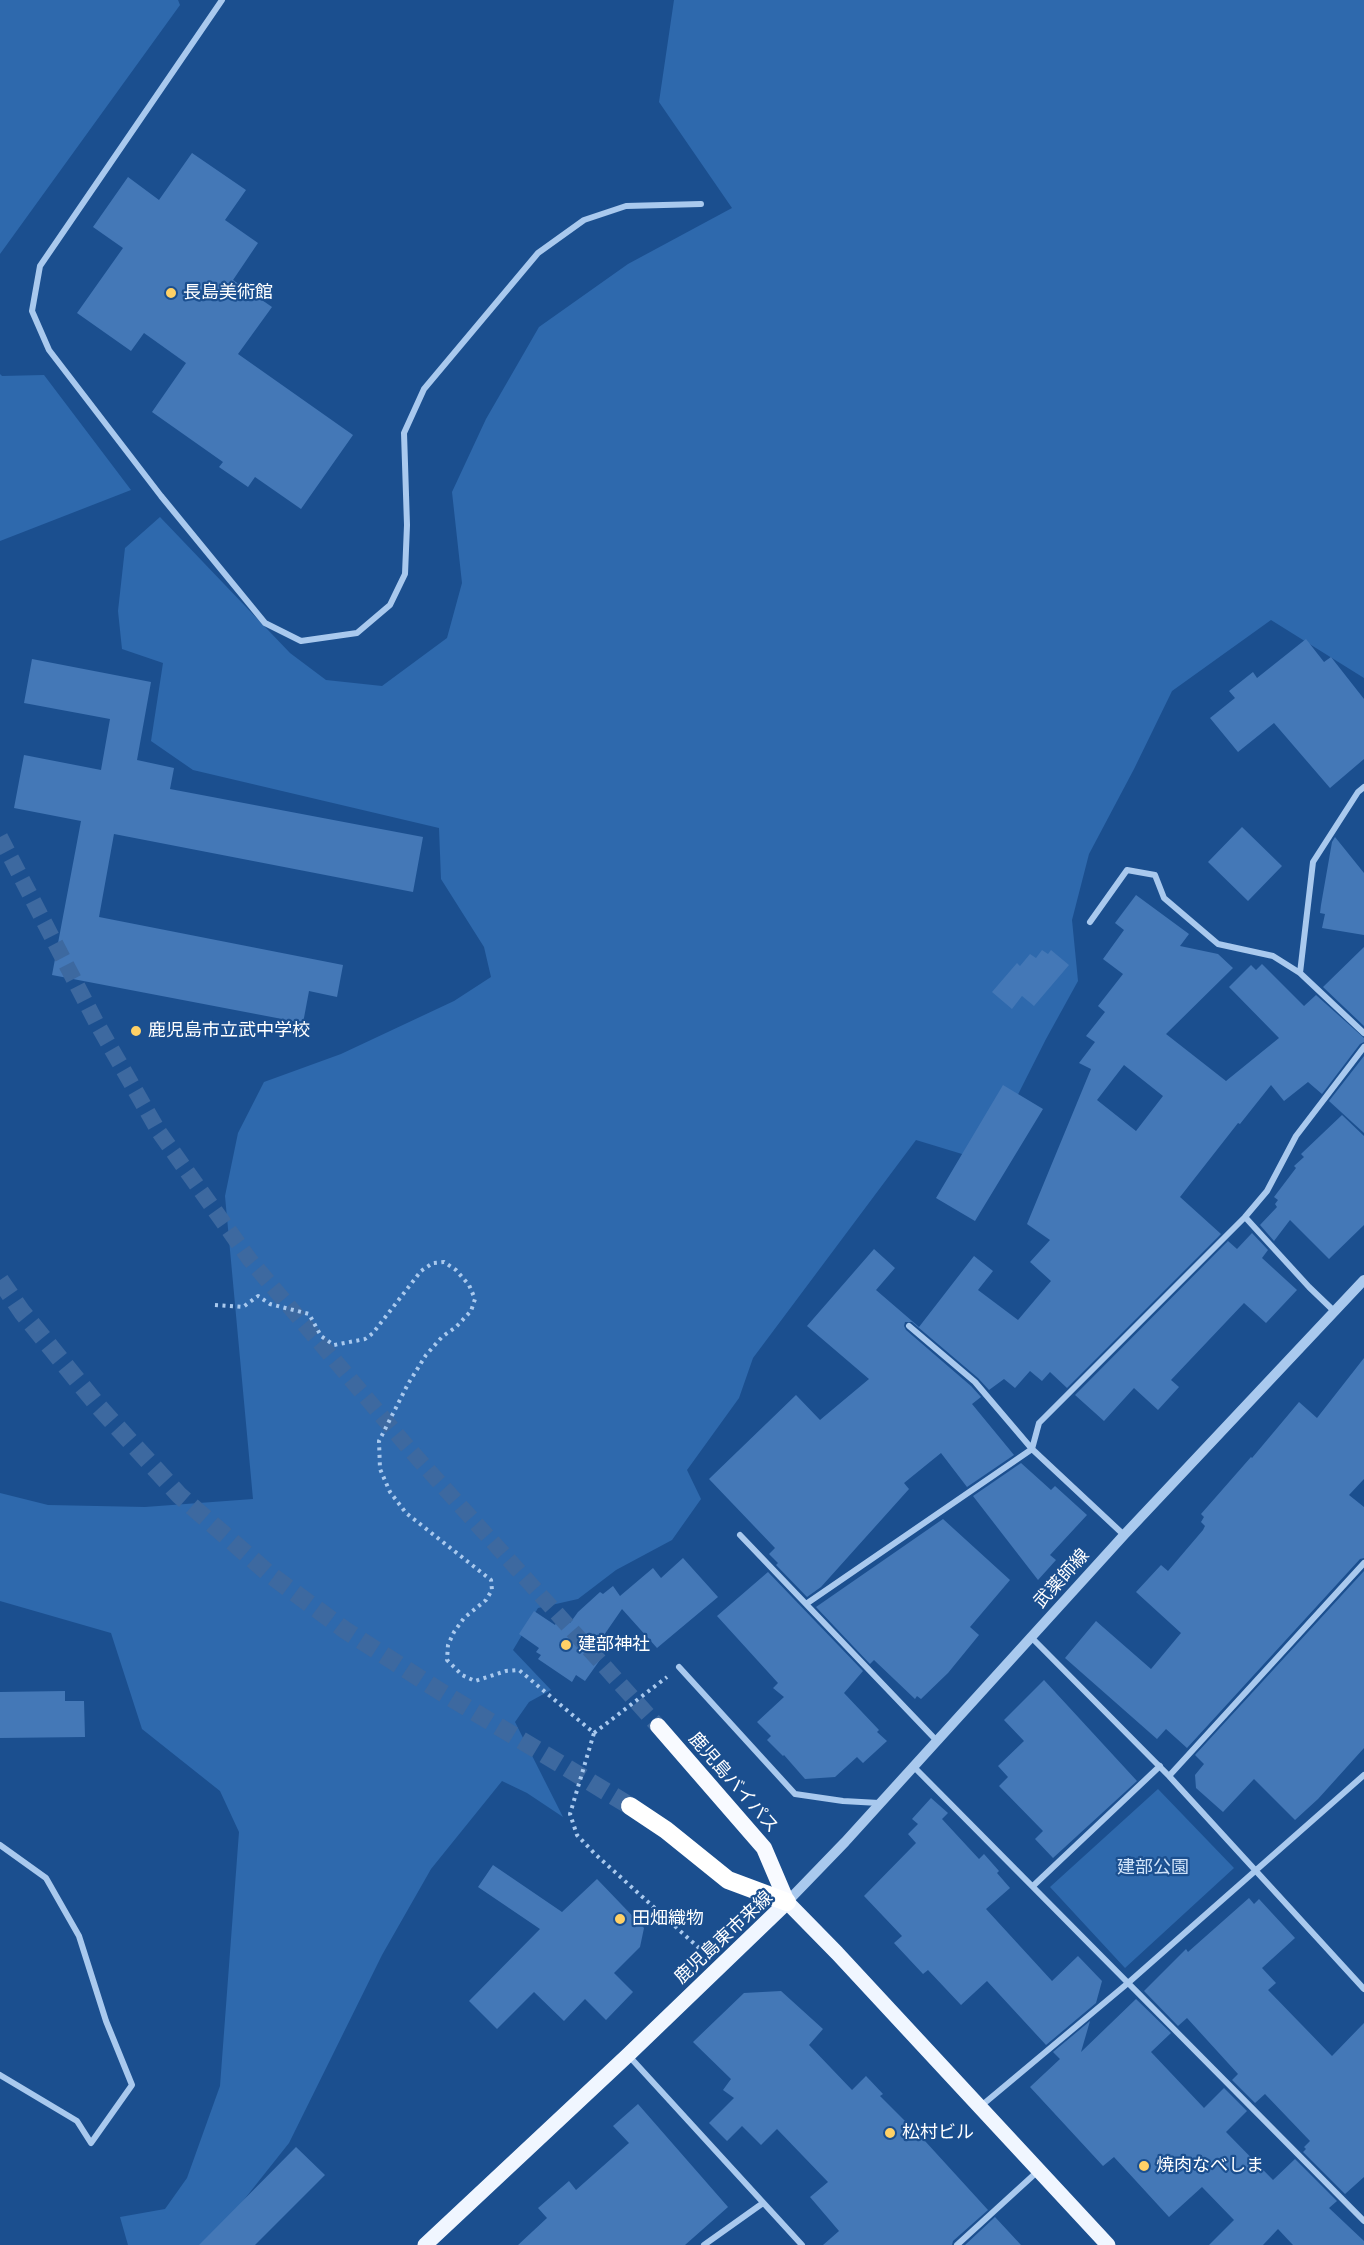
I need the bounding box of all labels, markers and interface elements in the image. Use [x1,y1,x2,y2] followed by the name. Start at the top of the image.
[183,282,273,304] place label: 長島美術館
[164,286,178,300] marker: 長島美術館
[148,1020,310,1042] place label: 鹿児島市立武中学校
[129,1024,143,1038] marker: 鹿児島市立武中学校
[1030,1545,1094,1613] street label: 武薬師線
[578,1634,650,1656] place label: 建部神社
[559,1638,573,1652] marker: 建部神社
[684,1728,782,1838] street label: 鹿児島バイパス
[1117,1857,1189,1879] park label: 建部公園
[671,1887,777,1989] street label: 鹿児島東市来線
[632,1908,704,1930] place label: 田畑織物
[613,1912,627,1926] marker: 田畑織物
[902,2122,974,2144] place label: 松村ビル
[883,2126,897,2140] marker: 松村ビル
[1156,2155,1264,2177] place label: 焼肉なべしま
[1137,2159,1151,2173] marker: 焼肉なべしま

